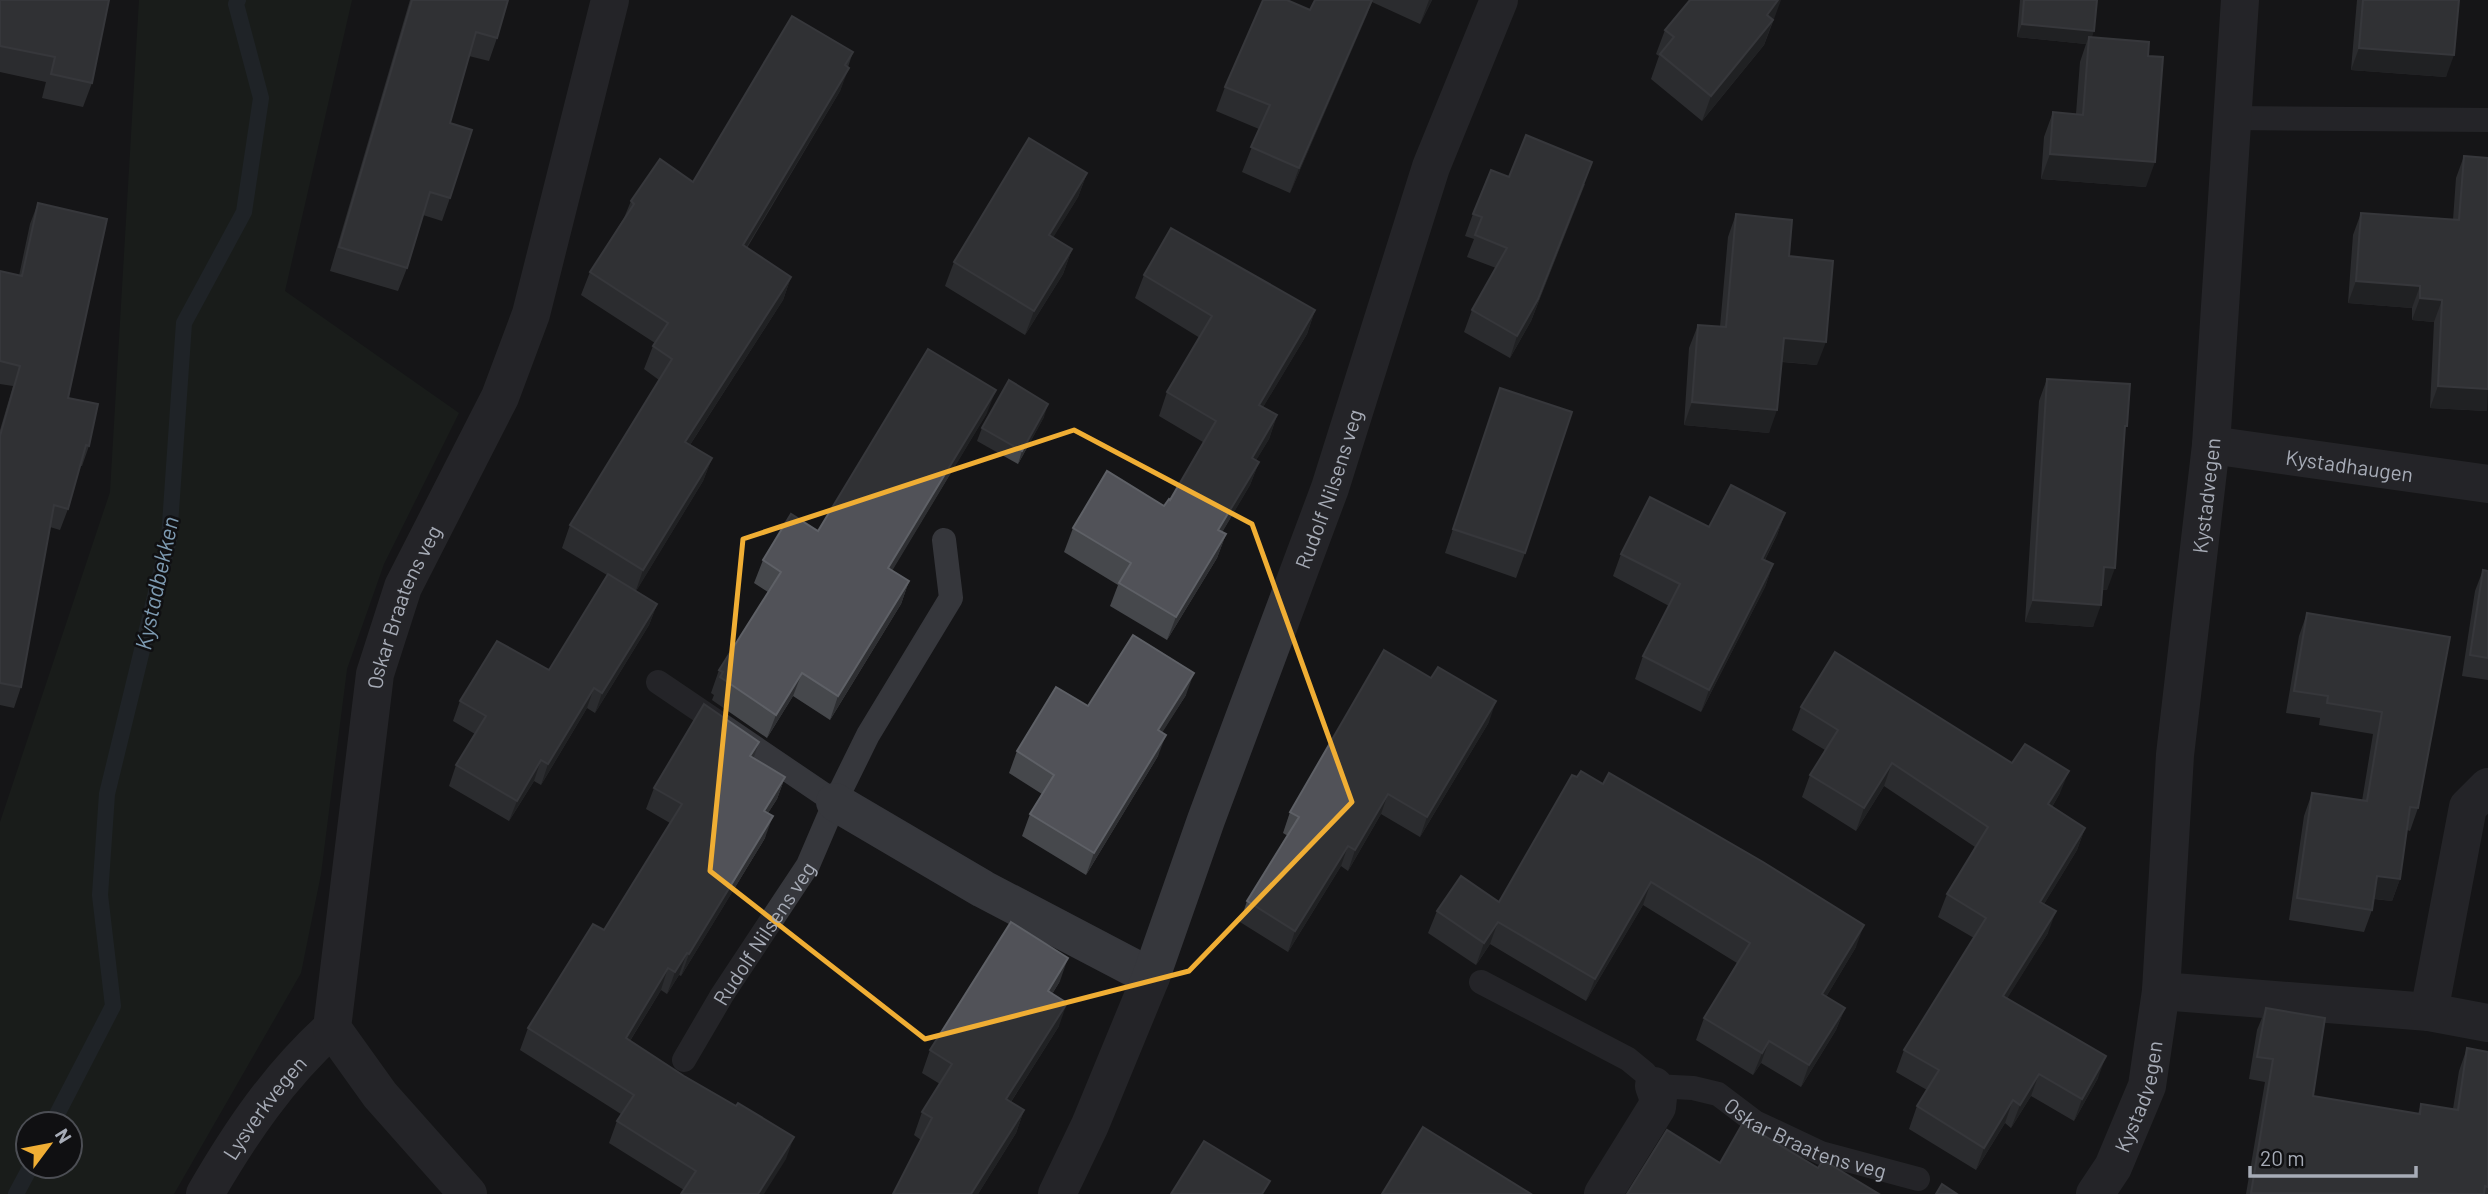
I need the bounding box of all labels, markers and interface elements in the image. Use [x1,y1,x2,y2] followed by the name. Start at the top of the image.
[1289,406,1367,572] street label: Rudolf Nilsens veg
[2186,437,2224,555] street label: Kystadvegen
[2284,443,2415,486] street label: Kystadhaugen
[128,514,184,652] water label: Kystadbekken
[361,520,445,690] street label: Oskar Braatens veg
[707,856,820,1009] street label: Rudolf Nilsens veg
[2108,1039,2166,1156] street label: Kystadvegen
[217,1050,311,1164] street label: Lysverkvegen
[1720,1091,1889,1183] street label: Oskar Braatens veg
[14,1110,84,1180] north arrow
[51,1124,77,1147] text: N
[2250,1134,2416,1178] scale bar
[2260,1145,2305,1170] text: 20 m

